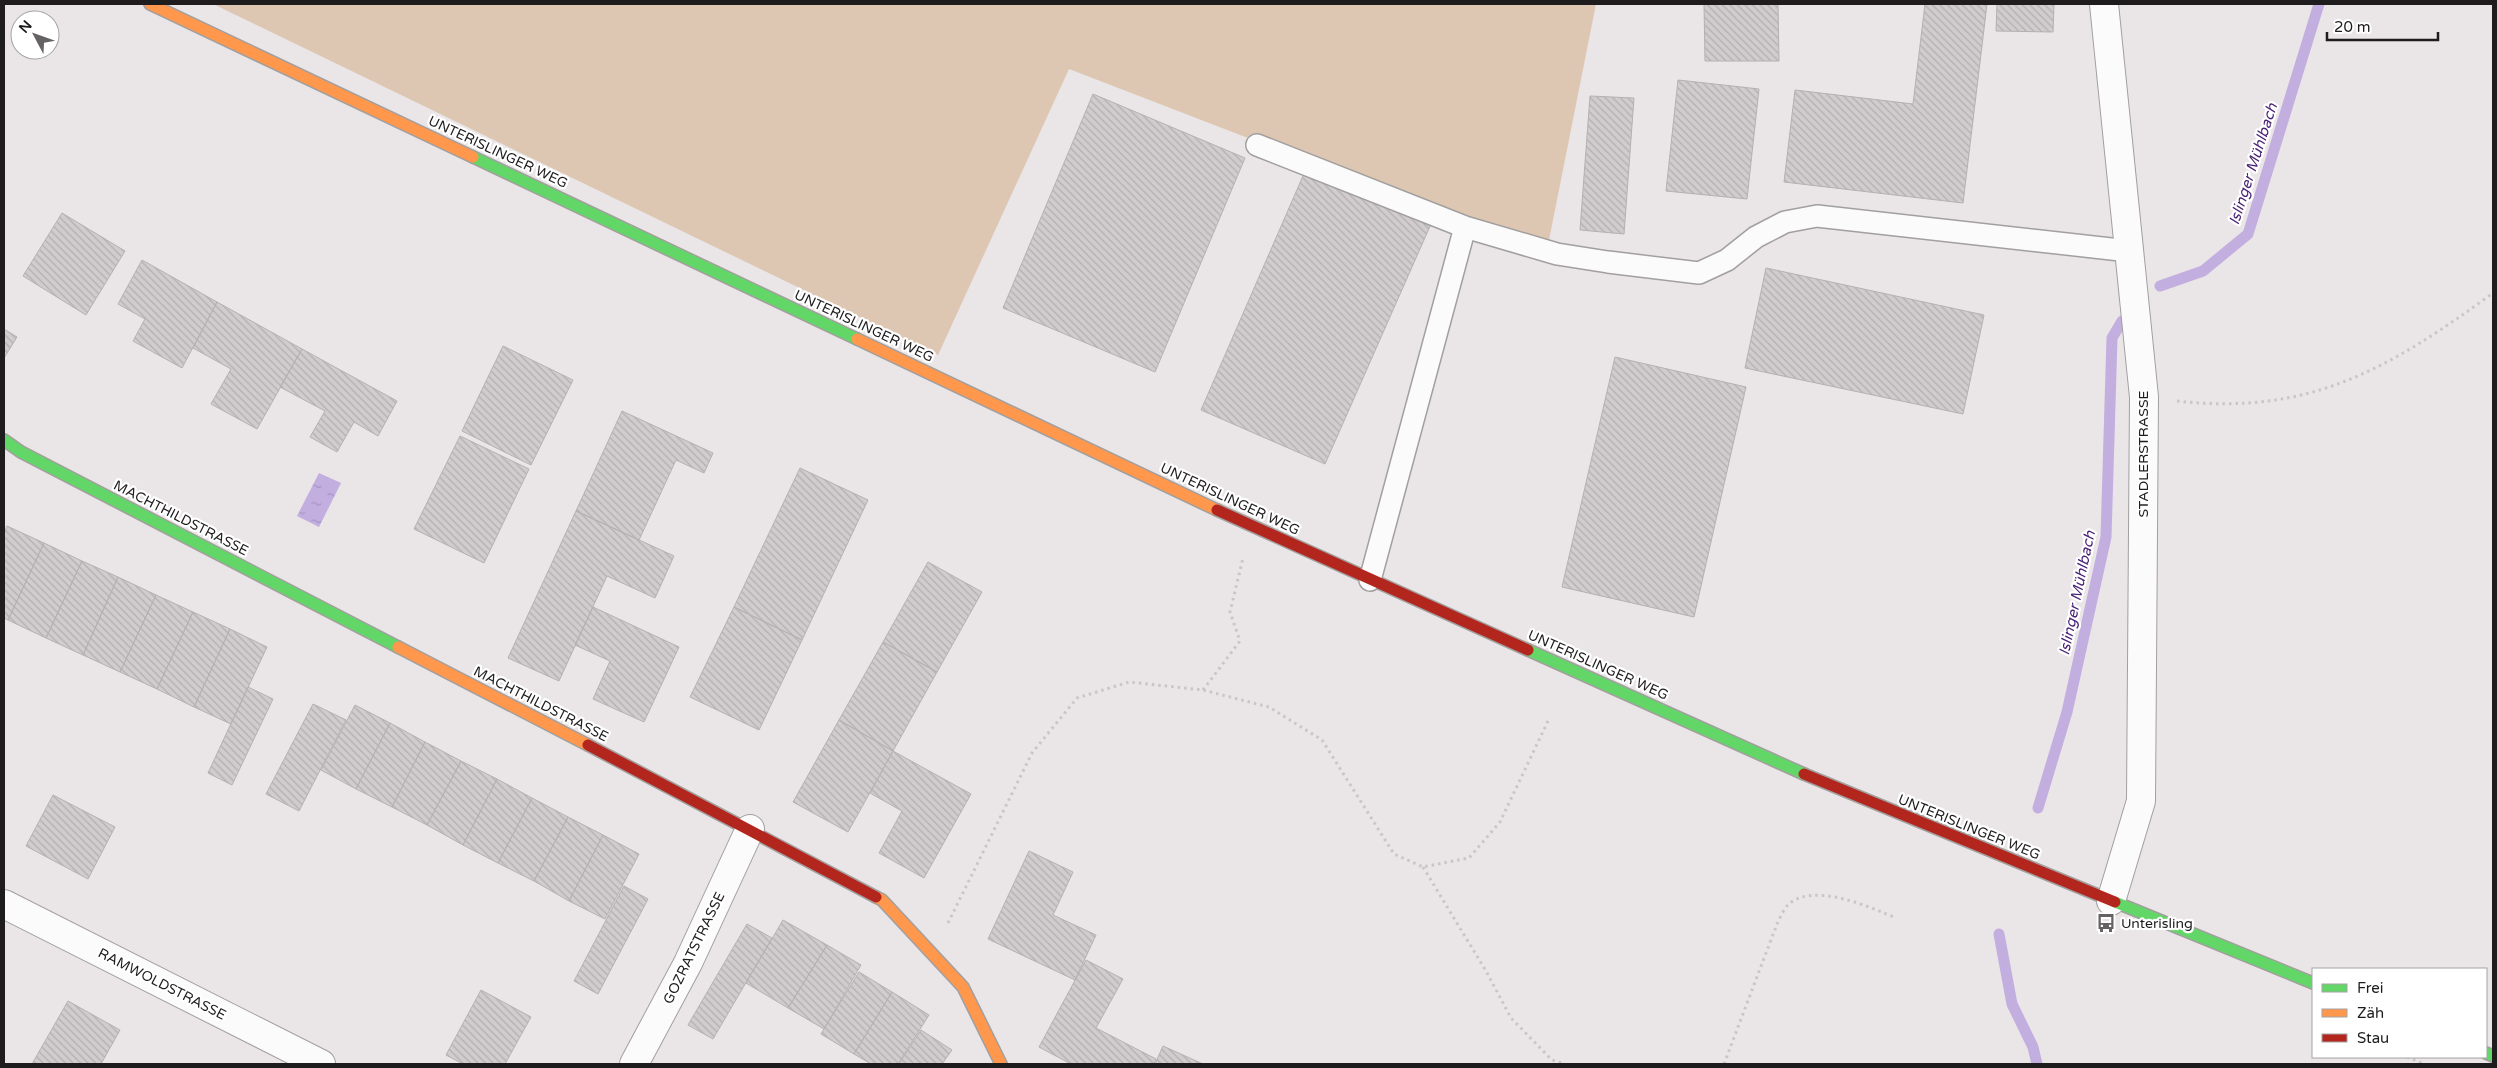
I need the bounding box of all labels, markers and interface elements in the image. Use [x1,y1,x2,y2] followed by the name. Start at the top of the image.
[10,10,60,60] north arrow
[2327,10,2438,42] scale bar
[15,17,36,37] text: N
[2334,18,2371,36] text: 20 m
[2225,100,2281,227] water label: Islinger Mühlbach
[426,112,570,192] street label: UNTERISLINGER WEG
[792,286,936,366] street label: UNTERISLINGER WEG
[2135,390,2152,517] street label: STADLERSTRASSE
[1158,459,1302,539] street label: UNTERISLINGER WEG
[111,477,251,559] street label: MACHTHILDSTRASSE
[2055,528,2099,657] water label: Islinger Mühlbach
[1525,626,1671,704] street label: UNTERISLINGER WEG
[471,663,611,745] street label: MACHTHILDSTRASSE
[1895,791,2043,863] street label: UNTERISLINGER WEG
[660,889,728,1007] street label: GOZRATSTRASSE
[2095,912,2117,934] bus stop icon: Unterisling
[2121,915,2193,932] place label: Unterisling
[95,944,229,1024] street label: RAMWOLDSTRASSE
[2312,968,2487,1058] legend
[2357,979,2383,997] text: Frei
[2357,1004,2384,1022] text: Zäh
[2357,1029,2389,1047] text: Stau

